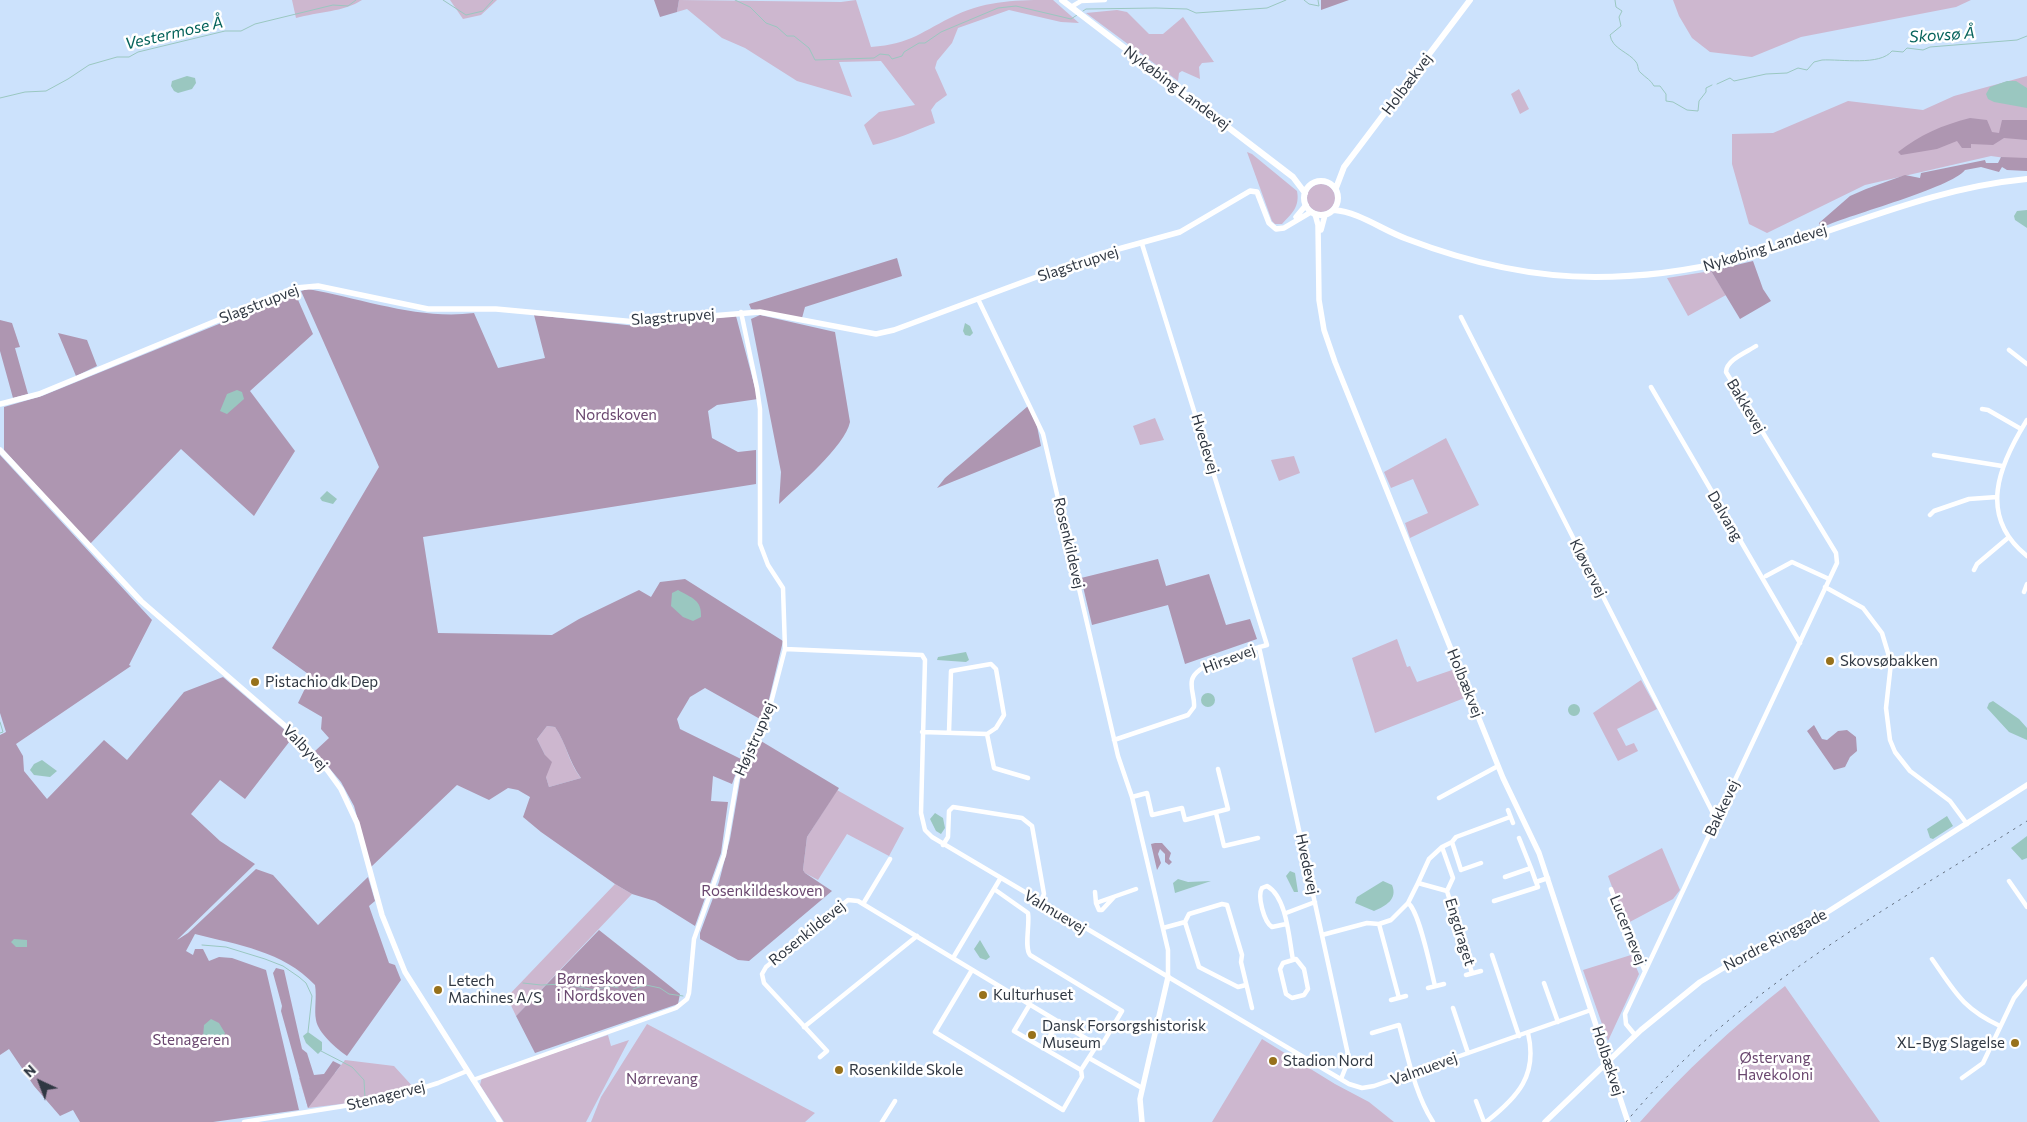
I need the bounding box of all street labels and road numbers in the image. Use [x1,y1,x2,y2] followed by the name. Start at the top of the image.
[1120,42,1234,134] street label: Nykøbing Landevej
[1378,50,1436,118] street label: Holbækvej
[1701,221,1829,275] street label: Nykøbing Landevej
[1035,243,1121,285] street label: Slagstrupvej
[217,281,301,327] street label: Slagstrupvej
[631,305,715,329] street label: Slagstrupvej
[1723,376,1769,436] street label: Bakkevej
[1187,412,1223,476] street label: Hvedevej
[1704,488,1746,544] street label: Dalvang
[1050,496,1088,590] street label: Rosenkildevej
[1566,536,1610,600] street label: Kløvervej
[1200,641,1258,677] street label: Hirsevej
[1443,646,1487,720] street label: Holbækvej
[731,699,779,779] street label: Højstrupvej
[279,721,331,775] street label: Valbyvej
[1701,777,1743,839] street label: Bakkevej
[1292,832,1322,896] street label: Hvedevej
[1021,886,1089,938] street label: Valmuevej
[1606,892,1650,968] street label: Lucernevej
[1441,896,1479,968] street label: Engdraget
[765,897,849,969] street label: Rosenkildevej
[1720,905,1830,975] street label: Nordre Ringgade
[1588,1024,1628,1098] street label: Holbækvej
[1388,1049,1460,1089] street label: Valmuevej
[345,1078,427,1114] street label: Stenagervej

